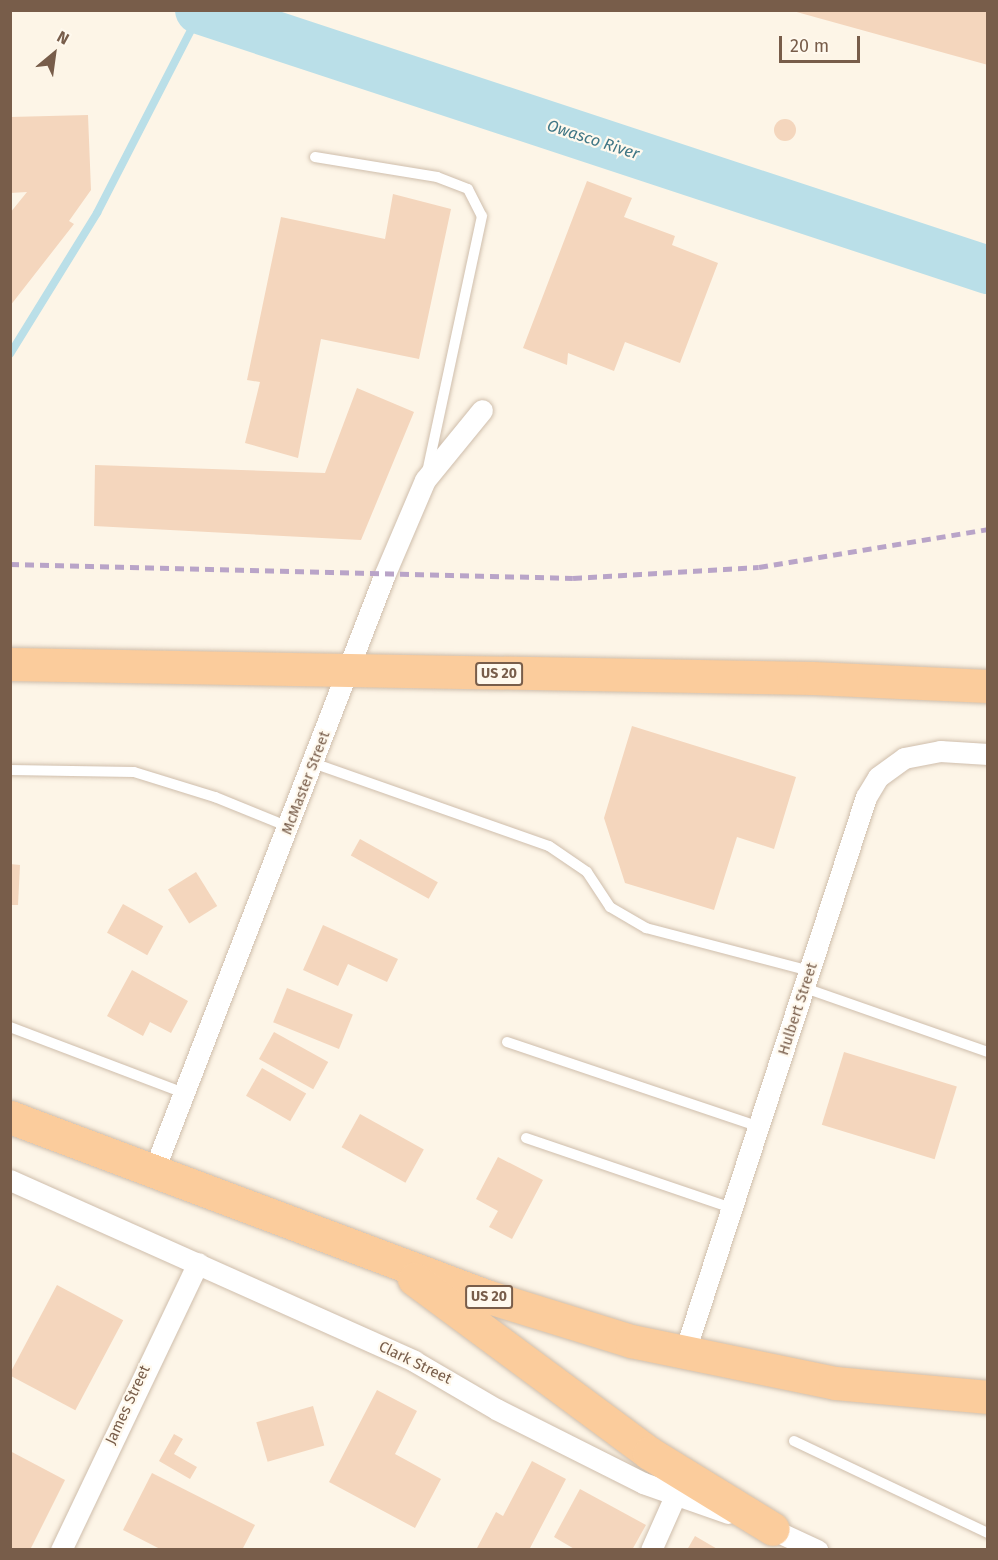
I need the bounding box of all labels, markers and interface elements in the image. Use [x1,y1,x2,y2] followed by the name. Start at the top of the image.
[24,24,84,84] north arrow
[782,24,863,62] scale bar
[54,27,72,49] text: N
[790,35,829,57] text: 20 m
[545,116,641,164] water label: Owasco River
[475,663,523,685] road number: US 20
[278,729,334,837] street label: McMaster Street
[775,960,821,1058] street label: Hulbert Street
[465,1286,513,1308] road number: US 20
[376,1338,454,1388] street label: Clark Street
[102,1362,154,1448] street label: James Street

